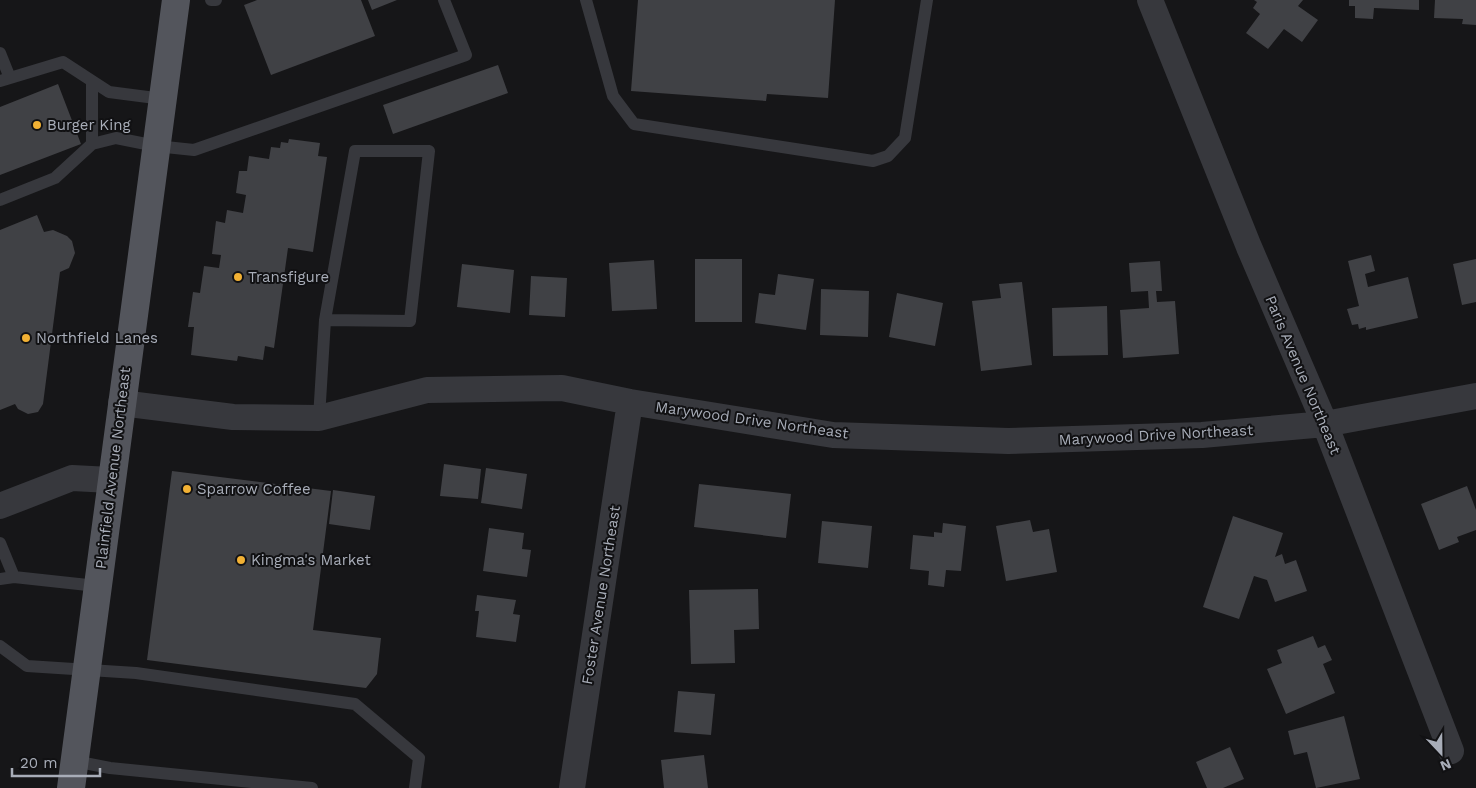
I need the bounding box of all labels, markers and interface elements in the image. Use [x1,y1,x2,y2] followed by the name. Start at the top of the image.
[47,116,130,134] place label: Burger King
[31,119,43,131] marker: Burger King
[248,268,329,286] place label: Transfigure
[232,271,244,283] marker: Transfigure
[1261,293,1345,458] street label: Paris Avenue Northeast
[36,329,158,347] place label: Northfield Lanes
[20,332,32,344] marker: Northfield Lanes
[92,365,134,570] street label: Plainfield Avenue Northeast
[654,398,850,443] street label: Marywood Drive Northeast
[1058,421,1254,449] street label: Marywood Drive Northeast
[197,480,311,498] place label: Sparrow Coffee
[181,483,193,495] marker: Sparrow Coffee
[578,503,624,686] street label: Foster Avenue Northeast
[251,551,372,569] place label: Kingma's Market
[235,554,247,566] marker: Kingma's Market
[1416,728,1466,778] north arrow
[12,746,100,778] scale bar
[20,754,58,772] text: 20 m
[1438,756,1454,774] text: N

